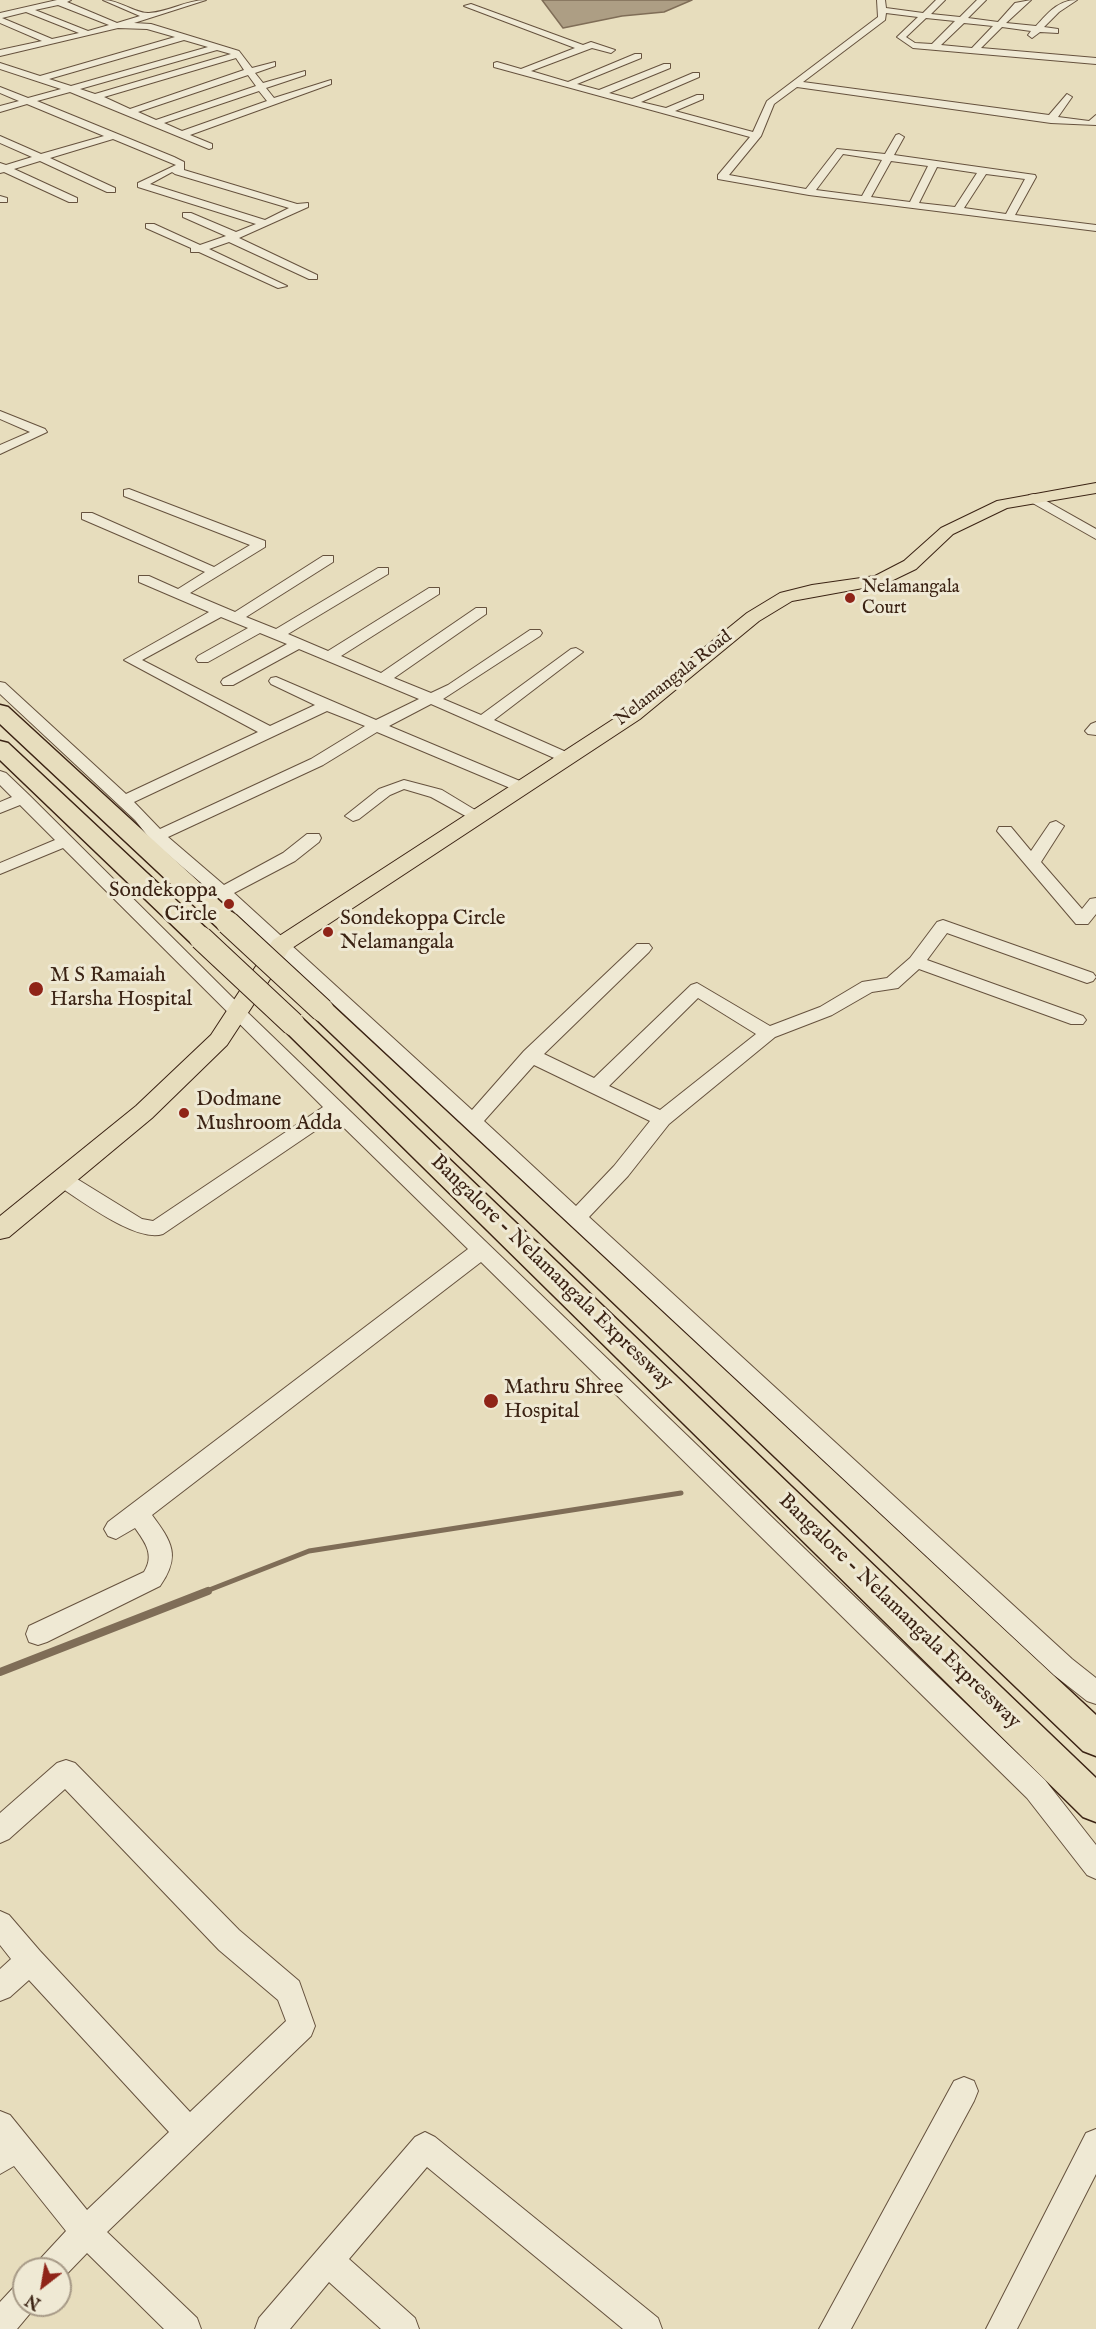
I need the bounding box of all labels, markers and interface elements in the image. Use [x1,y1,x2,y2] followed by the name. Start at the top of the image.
[862,577,960,620] place label: Nelamangala Court
[843,591,857,605] marker: Nelamangala Court
[611,627,737,731] street label: Nelamangala Road
[109,879,217,929] place label: Sondekoppa Circle
[222,897,236,911] marker: Sondekoppa Circle
[340,907,505,957] place label: Sondekoppa Circle Nelamangala
[321,925,335,939] marker: Sondekoppa Circle Nelamangala
[50,964,192,1014] place label: M S Ramaiah Harsha Hospital
[27,980,45,998] marker: M S Ramaiah Harsha Hospital
[196,1088,342,1138] place label: Dodmane Mushroom Adda
[177,1106,191,1120] marker: Dodmane Mushroom Adda
[424,1150,678,1396] street label: Bangalore - Nelamangala Expressway
[504,1376,623,1426] place label: Mathru Shree Hospital
[482,1392,500,1410] marker: Mathru Shree Hospital
[772,1489,1026,1735] street label: Bangalore - Nelamangala Expressway
[12,2257,72,2317] north arrow
[23,2289,45,2313] text: N

